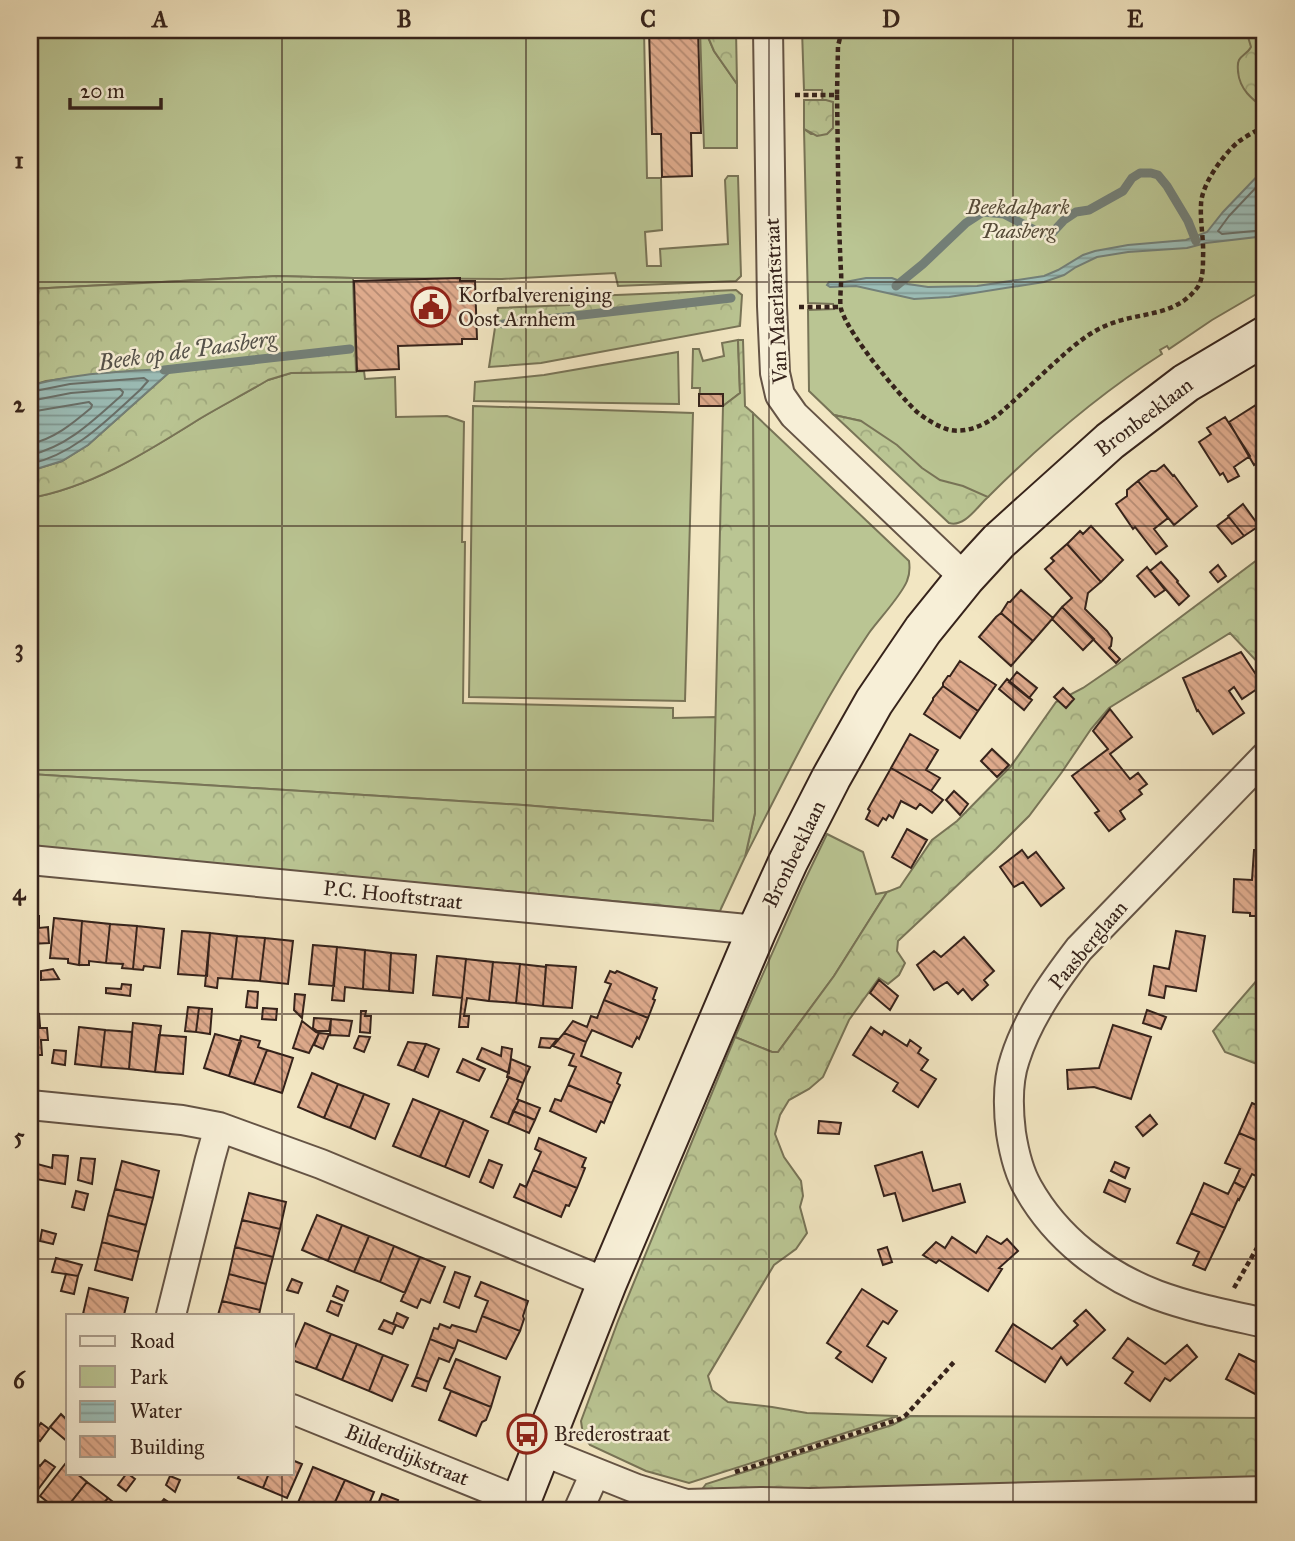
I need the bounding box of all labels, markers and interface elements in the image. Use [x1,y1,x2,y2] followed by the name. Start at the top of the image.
[150,5,168,33] text: A
[396,5,412,33] text: B
[640,5,656,33] text: C
[882,5,900,33] text: D
[1127,5,1144,33] text: E
[70,66,161,110] scale bar
[80,78,125,104] text: 20 m
[14,146,24,174] text: 1
[965,194,1070,244] park label: Beekdalpark Paasberg
[759,217,793,386] street label: Van Maerlantstraat
[458,282,612,332] place label: Korfbalvereniging Oost Arnhem
[410,286,452,328] public building icon: Korfbalvereniging Oost Arnhem
[95,323,279,377] water label: Beek op de Paasberg
[1090,372,1198,462] street label: Bronbeeklaan
[13,390,25,418] text: 2
[14,634,24,663] text: 3
[757,796,831,912] street label: Bronbeeklaan
[322,875,465,915] street label: P.C. Hooftstraat
[13,878,27,906] text: 4
[1043,895,1133,995] street label: Paasberglaan
[14,1122,25,1150] text: 5
[66,1314,294,1474] legend
[130,1328,175,1354] text: Road
[130,1364,168,1390] text: Park
[13,1366,26,1394] text: 6
[130,1398,182,1424] text: Water
[506,1413,548,1455] bus stop icon: Brederostraat
[341,1418,473,1492] street label: Bilderdijkstraat
[554,1421,671,1447] place label: Brederostraat
[130,1434,204,1460] text: Building

